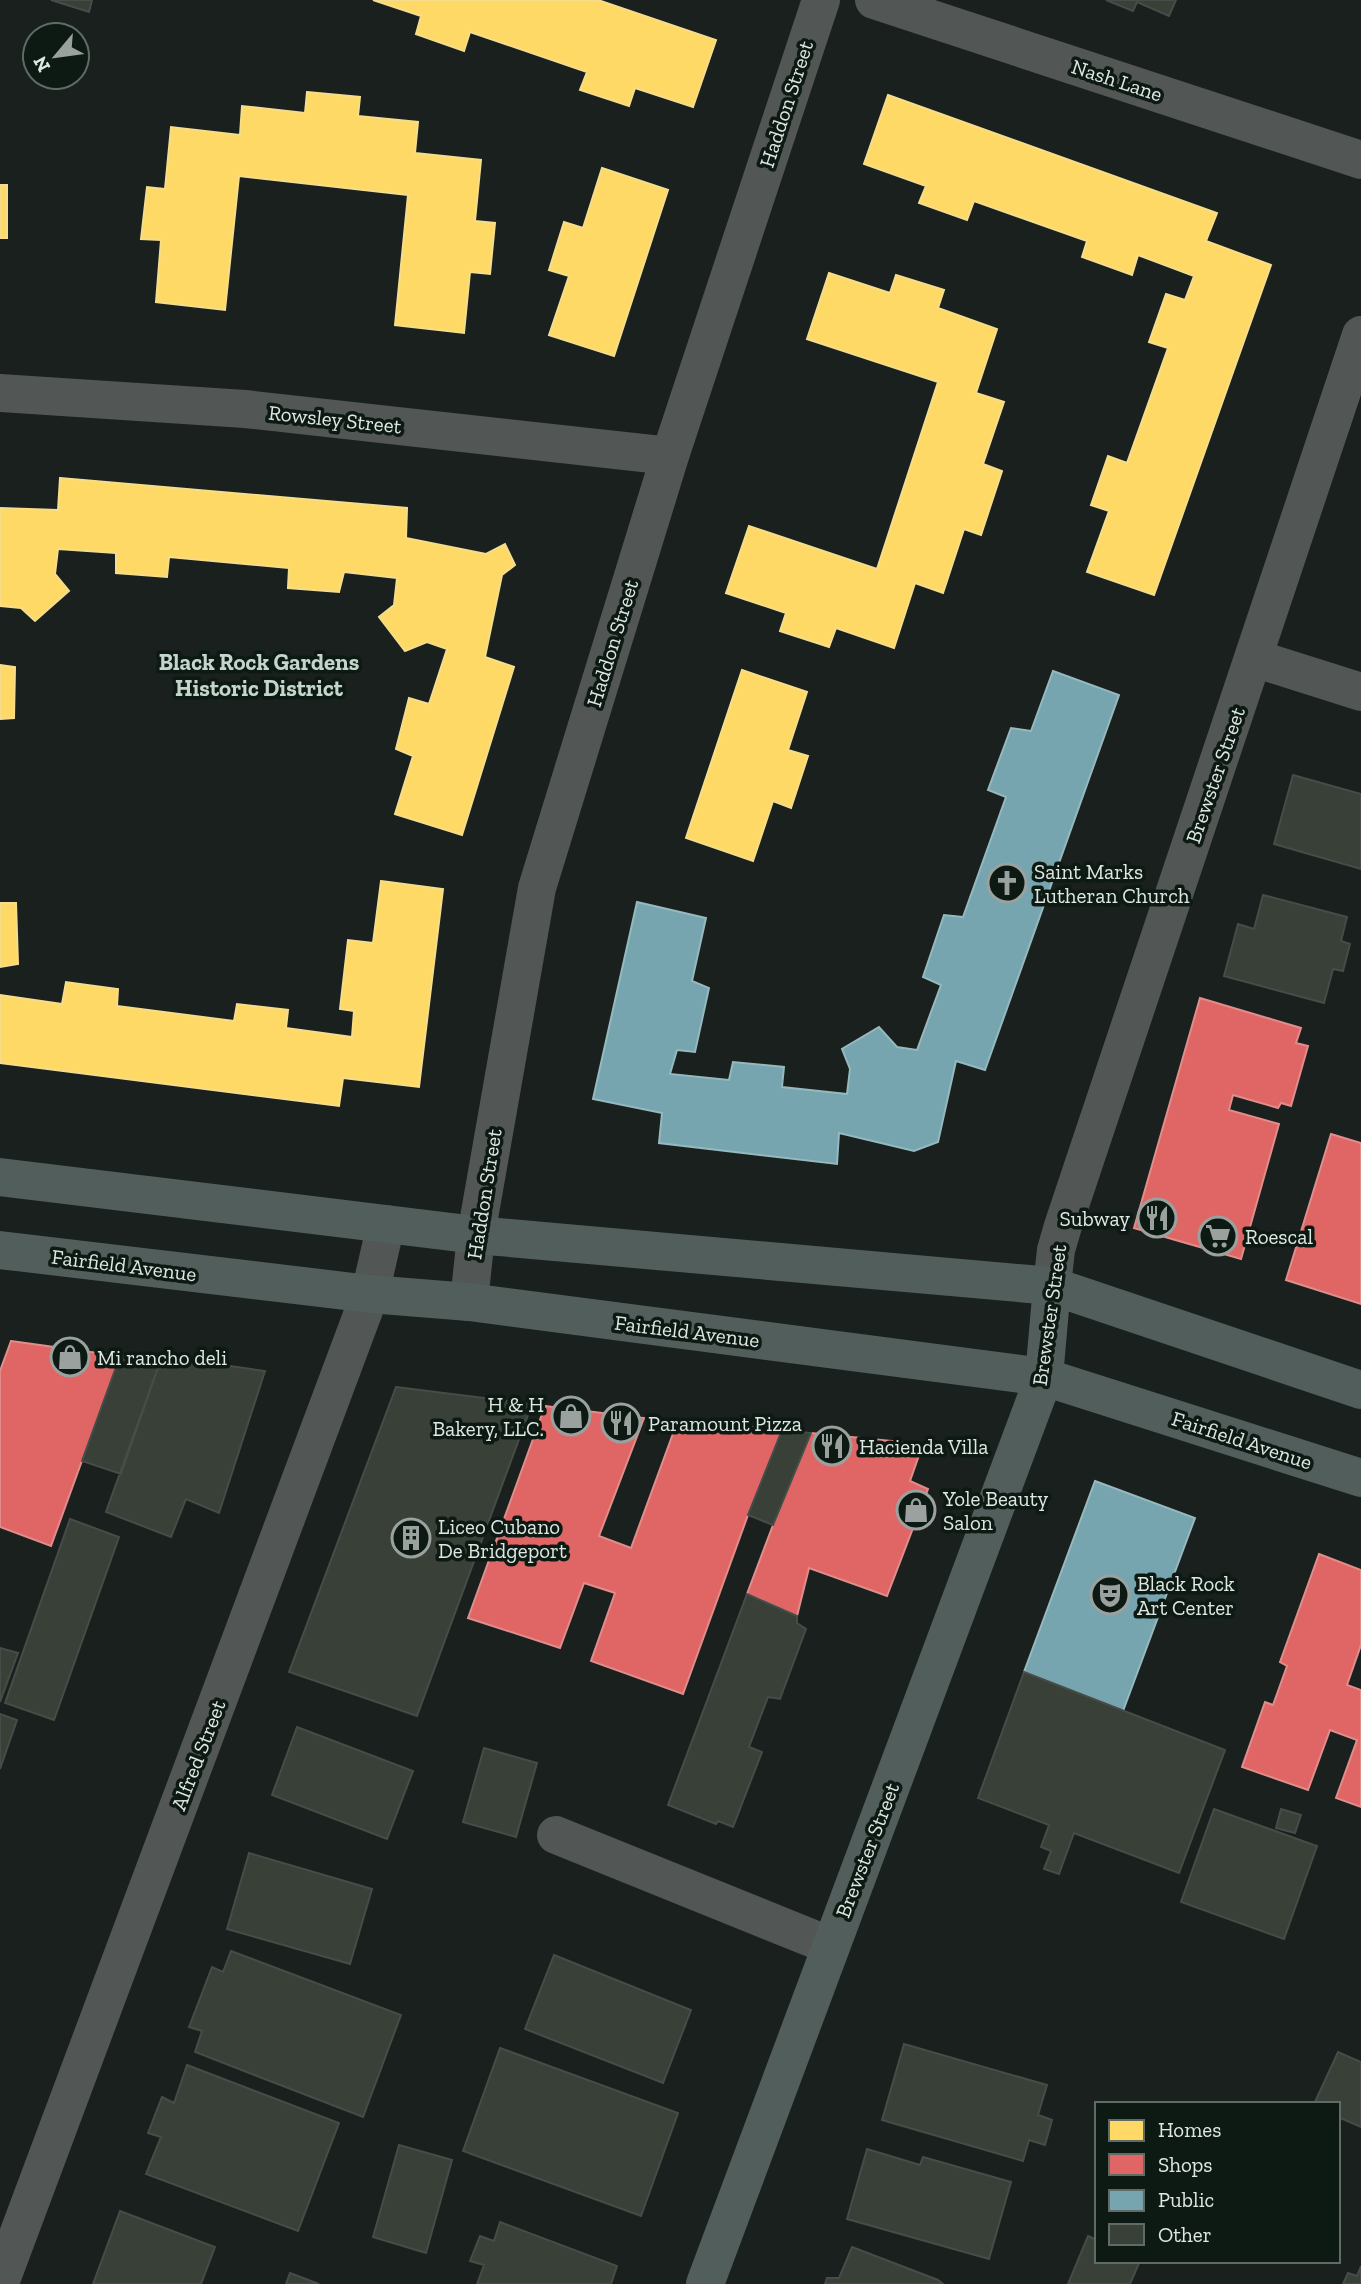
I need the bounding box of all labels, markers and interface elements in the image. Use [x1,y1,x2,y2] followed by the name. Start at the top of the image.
[21,21,91,91] north arrow
[754,37,818,171] street label: Haddon Street
[28,52,55,76] text: N
[1068,54,1166,106] street label: Nash Lane
[267,400,403,438] street label: Rowsley Street
[581,576,643,710] street label: Haddon Street
[159,648,359,702] district label: Black Rock Gardens Historic District
[1180,703,1250,846] street label: Brewster Street
[1034,859,1190,908] place label: Saint Marks Lutheran Church
[986,862,1028,904] church icon: Saint Marks Lutheran Church
[461,1127,507,1261] street label: Haddon Street
[1136,1197,1178,1239] restaurant icon: Subway
[1059,1206,1130,1231] place label: Subway
[1197,1215,1239,1257] supermarket icon: Roescal
[1245,1224,1313,1249] place label: Roescal
[1027,1243,1071,1387] street label: Brewster Street
[50,1244,198,1286] street label: Fairfield Avenue
[613,1310,761,1352] street label: Fairfield Avenue
[49,1336,91,1378] shop icon: Mi rancho deli
[97,1345,227,1370] place label: Mi rancho deli
[432,1392,544,1441] place label: H & H Bakery, LLC.
[550,1395,592,1437] shop icon: H & H Bakery, LLC.
[600,1402,642,1444] restaurant icon: Paramount Pizza
[1169,1406,1315,1474] street label: Fairfield Avenue
[648,1411,802,1436] place label: Paramount Pizza
[811,1425,853,1467] restaurant icon: Hacienda Villa
[859,1434,988,1459] place label: Hacienda Villa
[942,1486,1049,1535] place label: Yole Beauty Salon
[895,1489,937,1531] shop icon: Yole Beauty Salon
[438,1514,567,1563] place label: Liceo Cubano De Bridgeport
[390,1517,432,1559] building icon: Liceo Cubano De Bridgeport
[1137,1571,1235,1620] place label: Black Rock Art Center
[1089,1574,1131,1616] theatre icon: Black Rock Art Center
[166,1696,231,1814] street label: Alfred Street
[830,1779,904,1921] street label: Brewster Street
[1095,2102,1340,2263] legend
[1158,2117,1221,2142] text: Homes
[1158,2152,1212,2177] text: Shops
[1158,2187,1214,2212] text: Public
[1158,2222,1212,2247] text: Other

